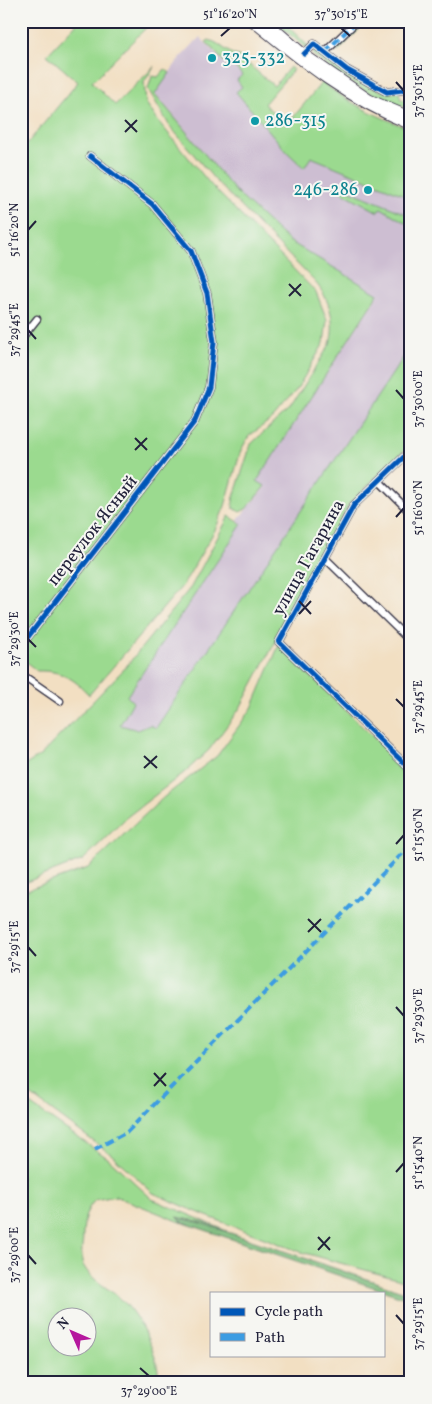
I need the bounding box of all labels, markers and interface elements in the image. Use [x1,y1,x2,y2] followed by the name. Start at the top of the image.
[203,7,257,23] text: 51°16'20"N
[314,7,368,23] text: 37°30'15"E
[222,46,285,71] place label: 325-332
[206,52,218,64] marker: 325-332
[411,64,427,118] text: 37°30'15"E
[265,109,326,134] place label: 286-315
[249,115,261,127] marker: 286-315
[293,178,358,203] place label: 246-286
[362,184,374,196] marker: 246-286
[7,203,23,257] text: 51°16'20"N
[7,303,23,357] text: 37°29'45"E
[411,370,427,428] text: 37°30'00"E
[42,471,144,591] street label: переулок Ясный
[411,480,427,536] text: 51°16'00"N
[267,495,351,621] street label: улица Гагарина
[7,611,23,667] text: 37°29'30"E
[411,680,427,734] text: 37°29'45"E
[411,808,427,862] text: 51°15'50"N
[7,921,23,973] text: 37°29'15"E
[411,988,427,1044] text: 37°29'30"E
[411,1136,427,1190] text: 51°15'40"N
[7,1227,23,1283] text: 37°29'00"E
[210,1292,384,1356] legend
[411,1298,427,1350] text: 37°29'15"E
[255,1302,323,1323] text: Cycle path
[48,1306,98,1356] north arrow
[54,1314,74,1334] text: N
[255,1328,285,1349] text: Path
[121,1384,177,1400] text: 37°29'00"E

